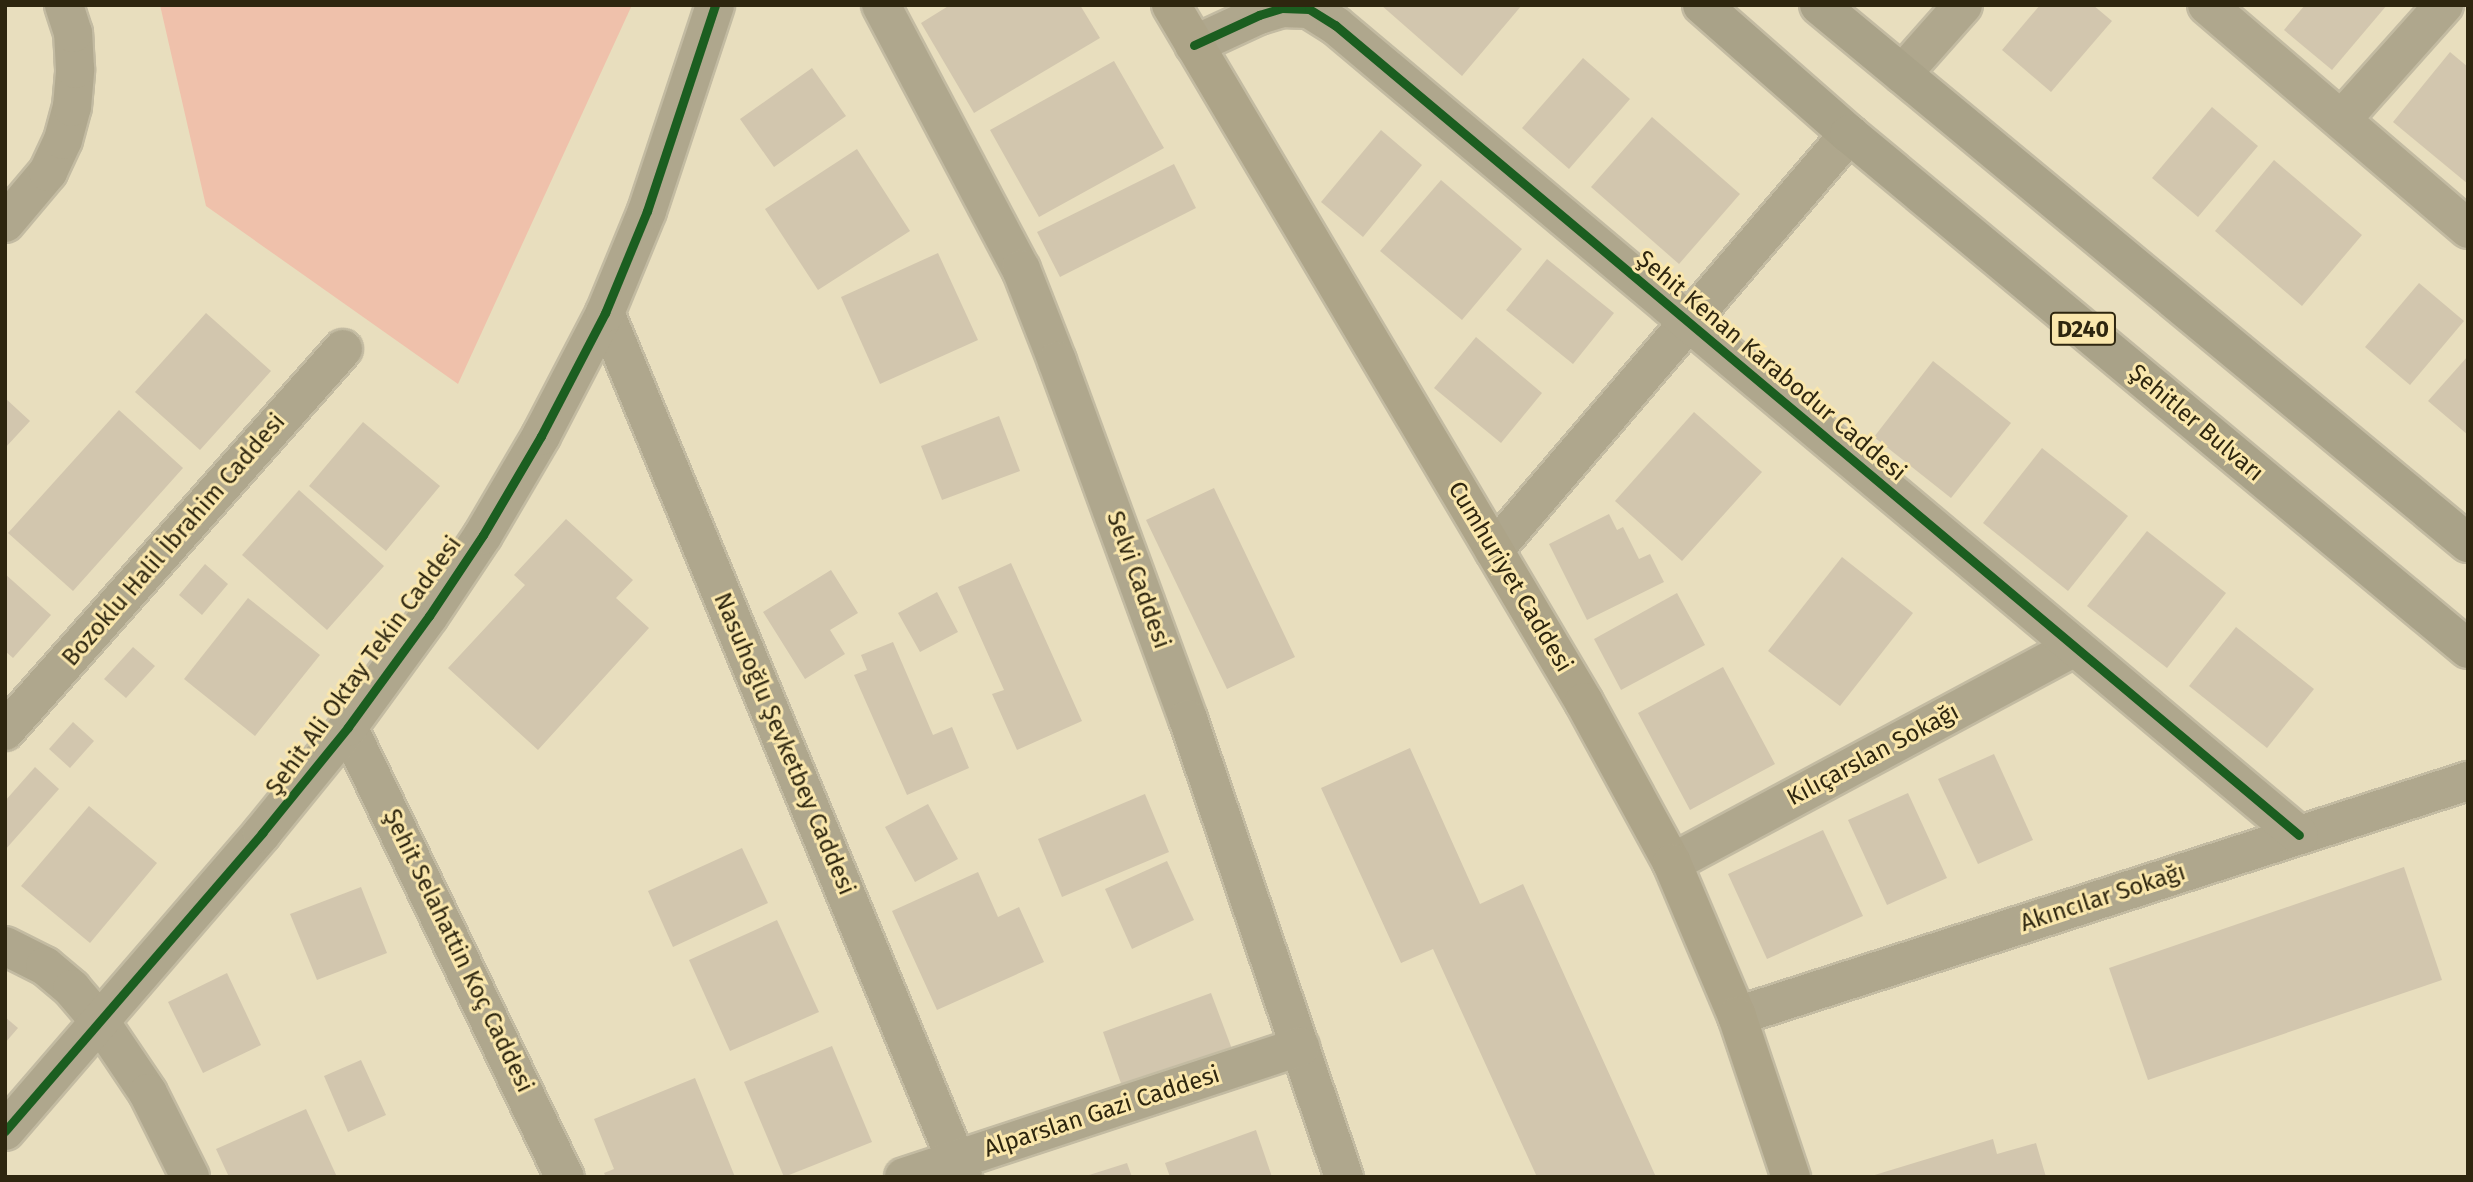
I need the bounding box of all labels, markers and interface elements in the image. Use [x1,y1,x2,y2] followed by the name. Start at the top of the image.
[1630,245,1912,487] street label: Şehit Kenan Karabodur Caddesi
[2050,310,2116,348] road number: D240
[2123,358,2269,488] street label: Şehitler Bulvarı
[56,408,292,672] street label: Bozoklu Halil İbrahim Caddesi
[1442,476,1578,678] street label: Cumhuriyet Caddesi
[1100,507,1176,653] street label: Selvi Caddesi
[260,531,468,801] street label: Şehit Ali Oktay Tekin Caddesi
[707,589,861,899] street label: Nasuhoğlu Şevketbey Caddesi
[1782,698,1964,812] street label: Kılıçarslan Sokağı
[377,805,539,1097] street label: Şehit Selahattin Koç Caddesi
[2017,858,2189,938] street label: Akıncılar Sokağı
[980,1060,1224,1164] street label: Alparslan Gazi Caddesi

